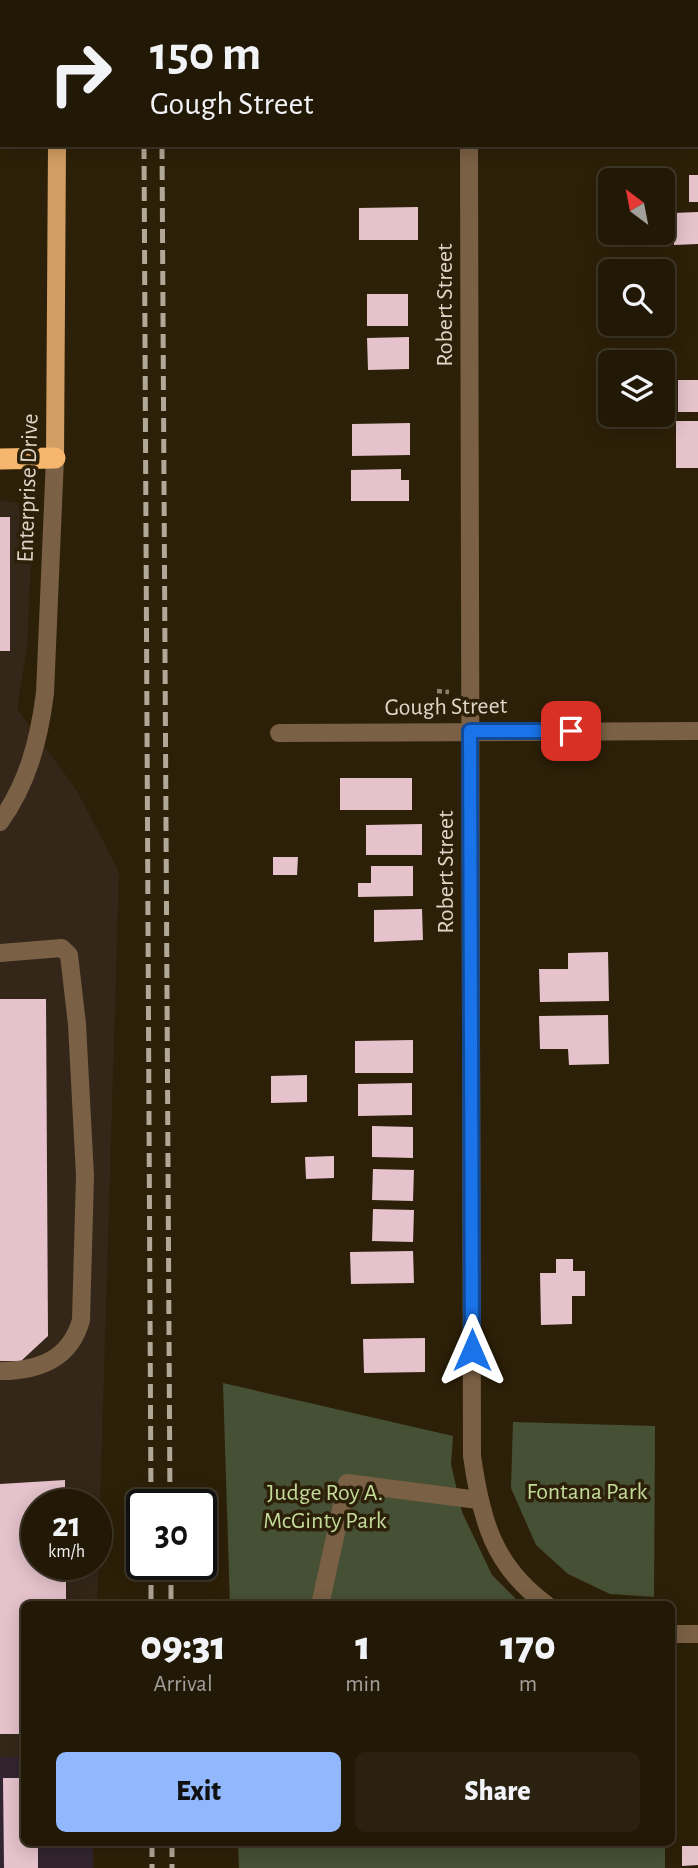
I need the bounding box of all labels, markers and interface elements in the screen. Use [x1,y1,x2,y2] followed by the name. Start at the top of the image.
[35,28,126,119] icon: right
[150,30,261,79] text: 150 m
[150,88,313,120] text: Gough Street
[598,168,676,245] north arrow
[598,168,675,427] map controls
[433,243,457,367] street label: Robert Street
[598,259,675,336] button: search
[598,350,675,427] button: layers
[13,413,43,563] street label: Enterprise Drive
[385,694,508,720] street label: Gough Street
[541,701,601,761] pin
[552,712,590,750] icon: arrive
[434,810,458,934] street label: Robert Street
[435,1313,509,1387] position arrow
[527,1480,647,1504] park label: Fontana Park
[263,1481,387,1533] park label: Judge Roy A. McGinty Park
[126,1489,217,1580] speed limit sign: 30
[52,1508,81,1543] text: 21
[48,1543,85,1561] text: km/h
[140,1625,226,1667] text: 09:31
[355,1625,371,1667] text: 1
[500,1625,556,1667] text: 170
[153,1673,213,1696] text: Arrival
[345,1673,381,1696] text: min
[519,1673,537,1696] text: m
[56,1752,341,1832] button: Exit
[355,1752,640,1832] button: Share

